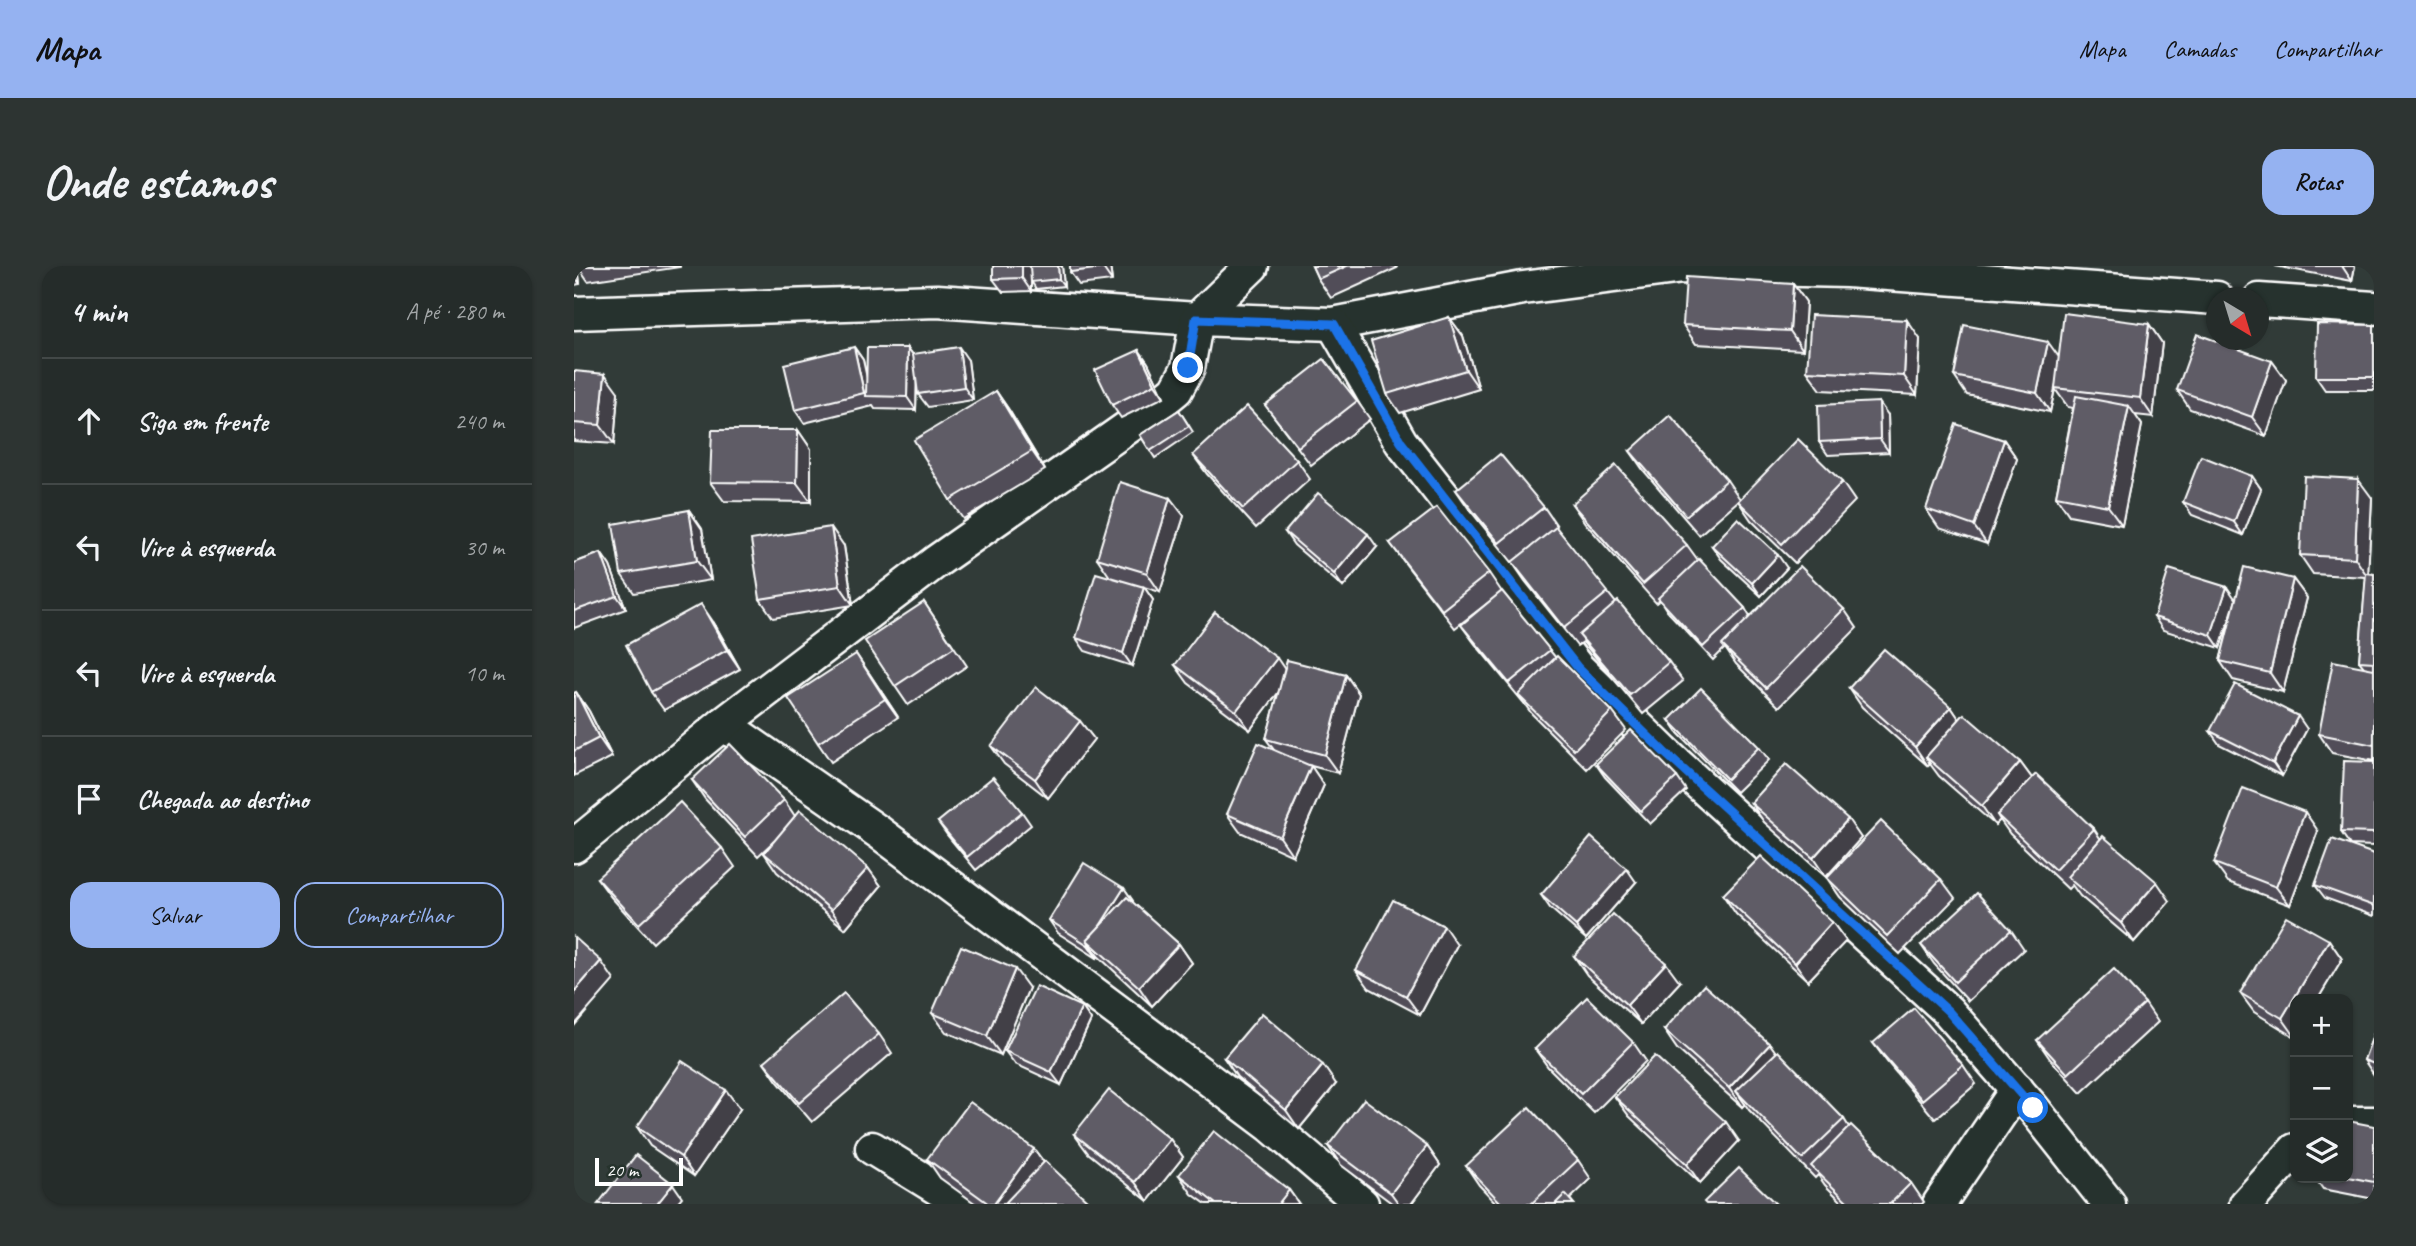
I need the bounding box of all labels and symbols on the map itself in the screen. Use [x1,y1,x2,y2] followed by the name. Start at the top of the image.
[2206,287,2269,350] north arrow
[1172,352,1203,383] route end
[2017,1092,2048,1123] route start
[595,1155,682,1187] scale bar

